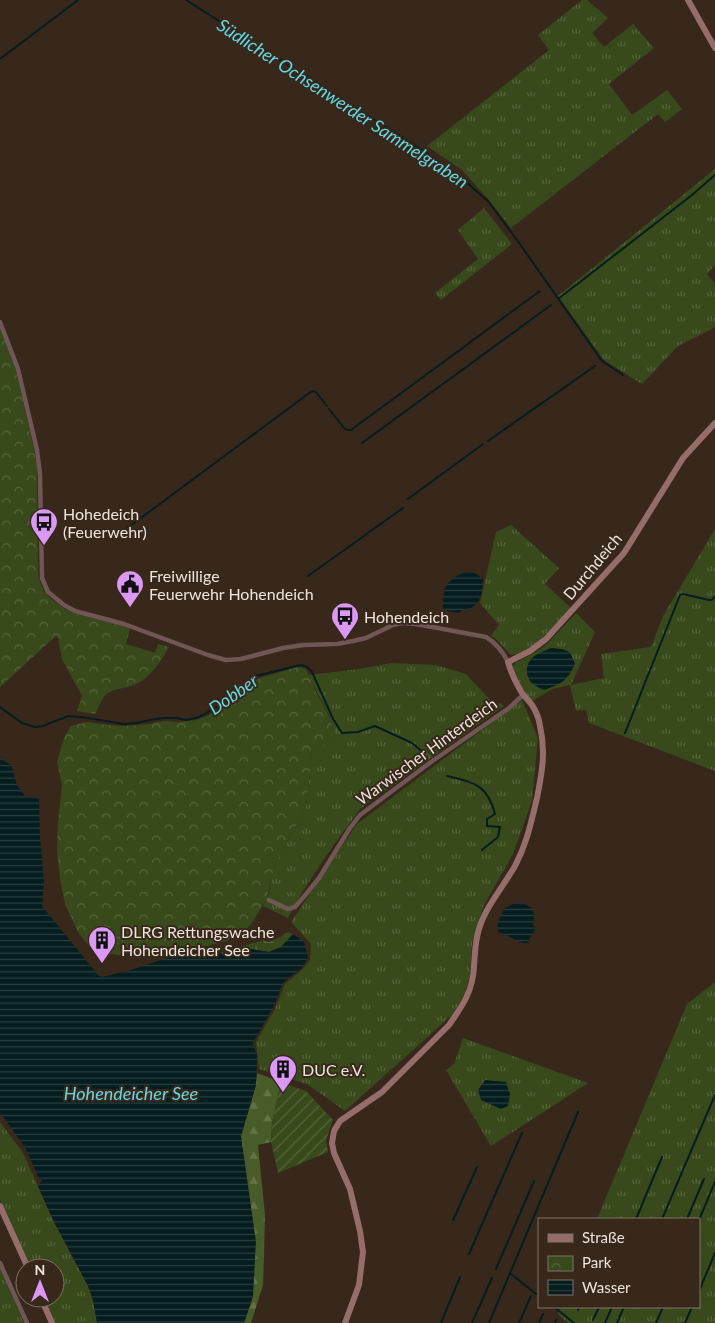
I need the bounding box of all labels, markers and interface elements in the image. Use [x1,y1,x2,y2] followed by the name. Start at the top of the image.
[213,13,473,193] water label: Südlicher Ochsenwerder Sammelgraben
[63,504,147,541] place label: Hohedeich (Feuerwehr)
[29,507,59,546] bus stop icon: Hohedeich (Feuerwehr)
[559,529,625,603] street label: Durchdeich
[149,566,314,603] place label: Freiwillige Feuerwehr Hohendeich
[115,569,145,608] public building icon: Freiwillige Feuerwehr Hohendeich
[330,601,360,640] bus stop icon: Hohendeich
[364,607,449,626] place label: Hohendeich
[204,668,263,719] water label: Dobber
[352,693,500,809] street label: Warwischer Hinterdeich
[121,922,274,959] place label: DLRG Rettungswache Hohendeicher See
[87,925,117,964] building icon: DLRG Rettungswache Hohendeicher See
[268,1054,298,1093] building icon: DUC e.V.
[302,1060,365,1079] place label: DUC e.V.
[64,1082,198,1104] water label: Hohendeicher See
[538,1218,700,1308] legend
[582,1228,625,1246] text: Straße
[582,1253,612,1271] text: Park
[15,1258,65,1308] north arrow
[35,1261,45,1278] text: N
[582,1278,631,1296] text: Wasser

